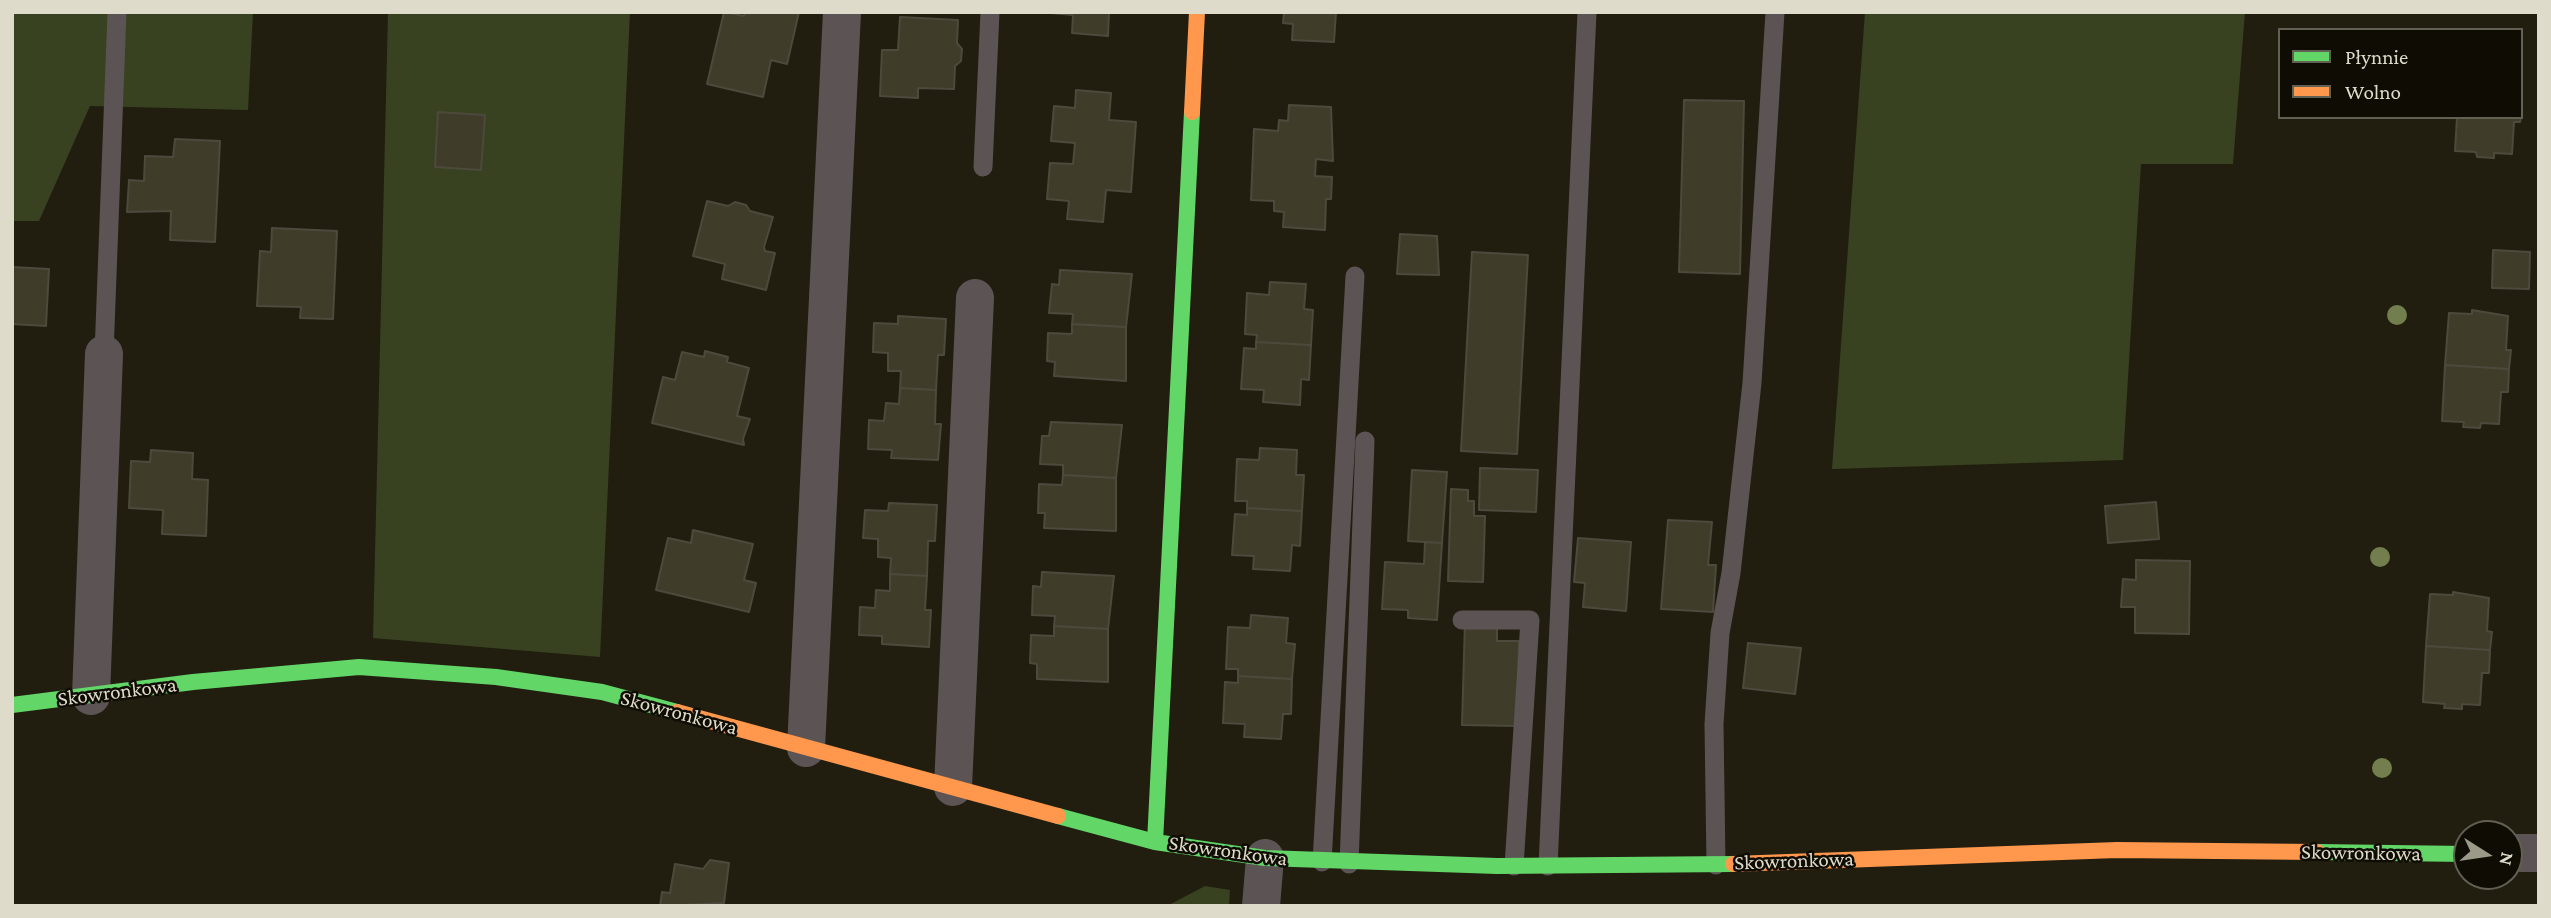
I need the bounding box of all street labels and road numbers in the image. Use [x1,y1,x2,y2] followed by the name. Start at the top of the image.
[56,672,178,712] street label: Skowronkowa
[618,685,740,741] street label: Skowronkowa
[1167,830,1289,872] street label: Skowronkowa
[2301,839,2421,867] street label: Skowronkowa
[1734,846,1854,876] street label: Skowronkowa

